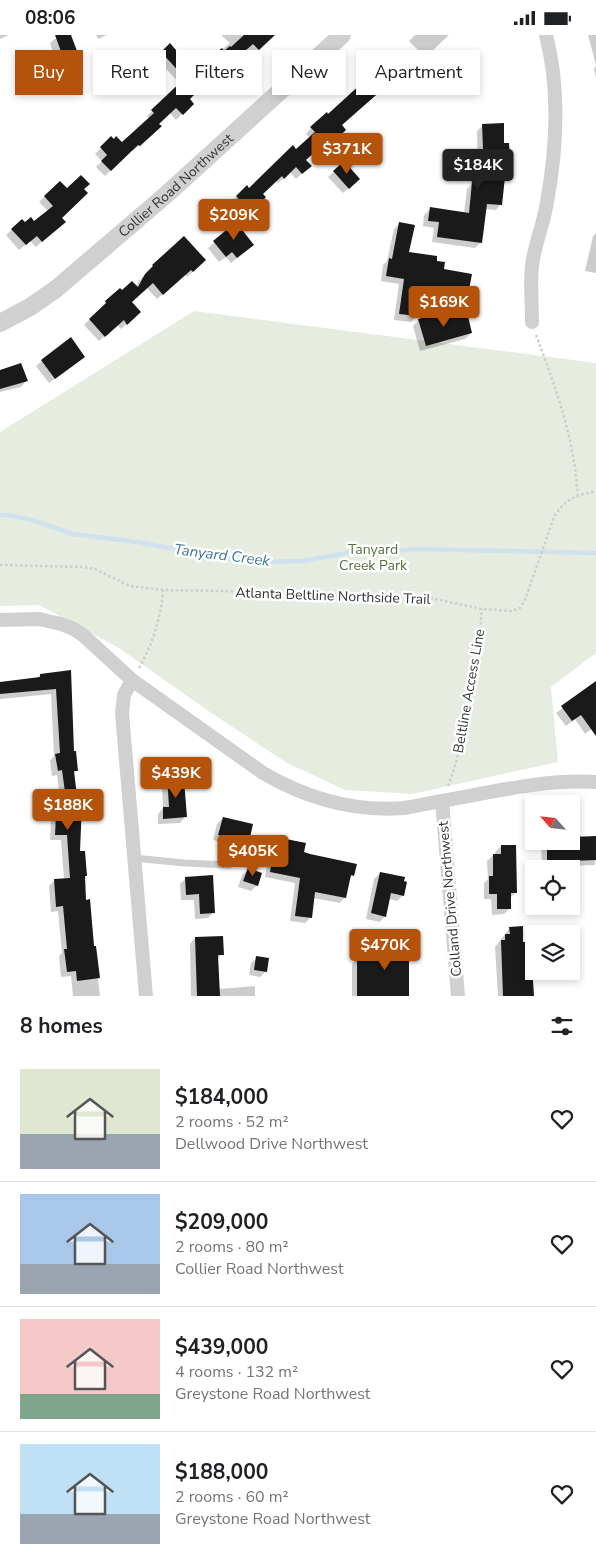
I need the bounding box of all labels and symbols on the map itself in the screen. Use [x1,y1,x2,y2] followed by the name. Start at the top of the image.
[114,129,237,241] street label: Collier Road Northwest
[312,133,382,175] pin: $371K
[443,149,513,191] pin: $184K
[199,199,269,241] pin: $209K
[409,285,479,328] pin: $169K
[173,539,272,571] water label: Tanyard Creek
[339,540,408,575] park label: Tanyard Creek Park
[235,583,432,609] street label: Atlanta Beltline Northside Trail
[449,627,489,755] street label: Beltline Access Line
[141,757,211,799] pin: $439K
[33,789,103,831] pin: $188K
[525,795,580,850] north arrow
[434,820,466,978] street label: Colland Drive Northwest
[218,835,288,877] pin: $405K
[350,929,420,971] pin: $470K

